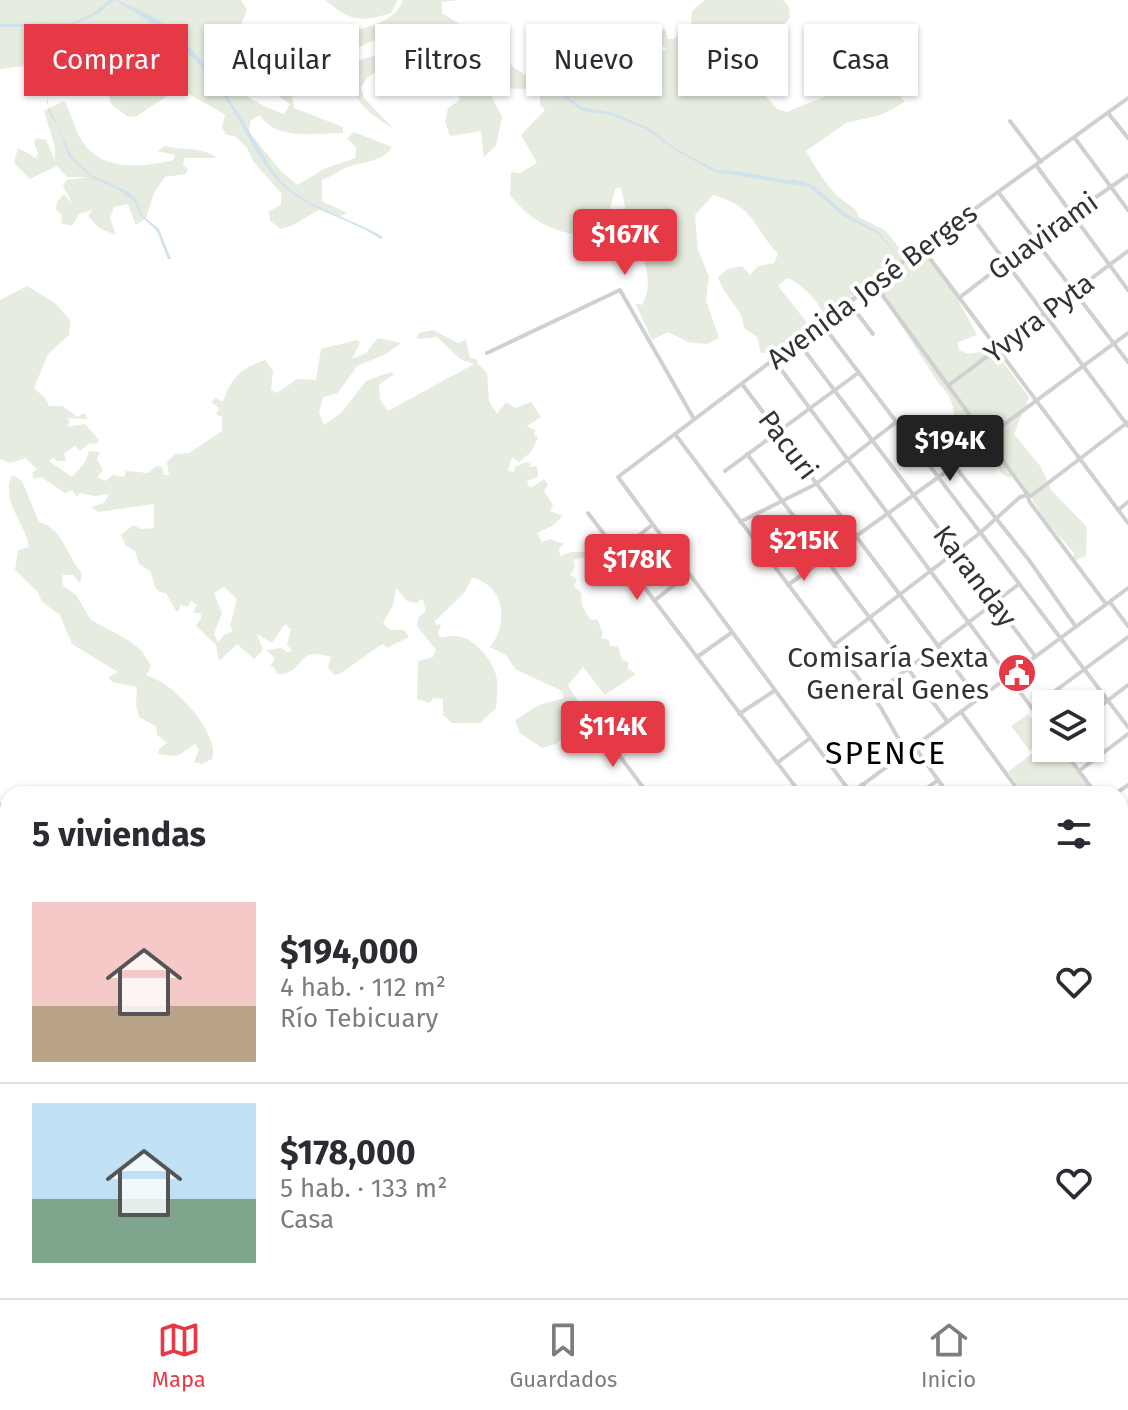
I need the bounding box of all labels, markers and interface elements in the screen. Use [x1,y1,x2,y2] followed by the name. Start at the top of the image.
[24,24,188,96] chip: Comprar
[204,24,359,96] chip: Alquilar
[375,24,510,96] chip: Filtros
[526,24,662,96] chip: Nuevo
[678,24,788,96] chip: Piso
[804,24,918,96] chip: Casa
[982,185,1104,287] street label: Guavirami
[760,196,984,376] street label: Avenida José Berges
[569,209,681,277] pin: $167K
[591,219,659,250] text: $167K
[978,266,1100,370] street label: Yvyra Pyta
[751,404,825,486] street label: Pacuri
[894,415,1006,483] pin: $194K
[915,425,985,456] text: $194K
[748,515,860,583] pin: $215K
[926,519,1024,633] street label: Karanday
[769,525,839,556] text: $215K
[581,534,693,602] pin: $178K
[603,544,671,575] text: $178K
[787,641,989,706] place label: Comisaría Sexta General Genes
[996,652,1038,694] public building icon: Comisaría Sexta General Genes
[1032,690,1104,762] map controls
[1032,690,1104,762] button: layers
[557,701,669,769] pin: $114K
[579,711,647,742] text: $114K
[825,734,947,772] district label: SPENCE
[1052,812,1096,856] icon: filters
[32,814,206,855] text: 5 viviendas
[280,931,418,972] text: $194,000
[96,934,192,1030] icon: home
[1052,960,1096,1004] icon: heart
[280,972,446,1003] text: 4 hab. · 112 m²
[280,1003,438,1034] text: Río Tebicuary
[280,1132,416,1173] text: $178,000
[96,1135,192,1231] icon: home
[1052,1161,1096,1205] icon: heart
[280,1173,447,1204] text: 5 hab. · 133 m²
[280,1204,334,1235] text: Casa
[152,1318,206,1393] tab: Mapa
[509,1318,617,1393] tab: Guardados
[921,1318,976,1393] tab: Inicio

